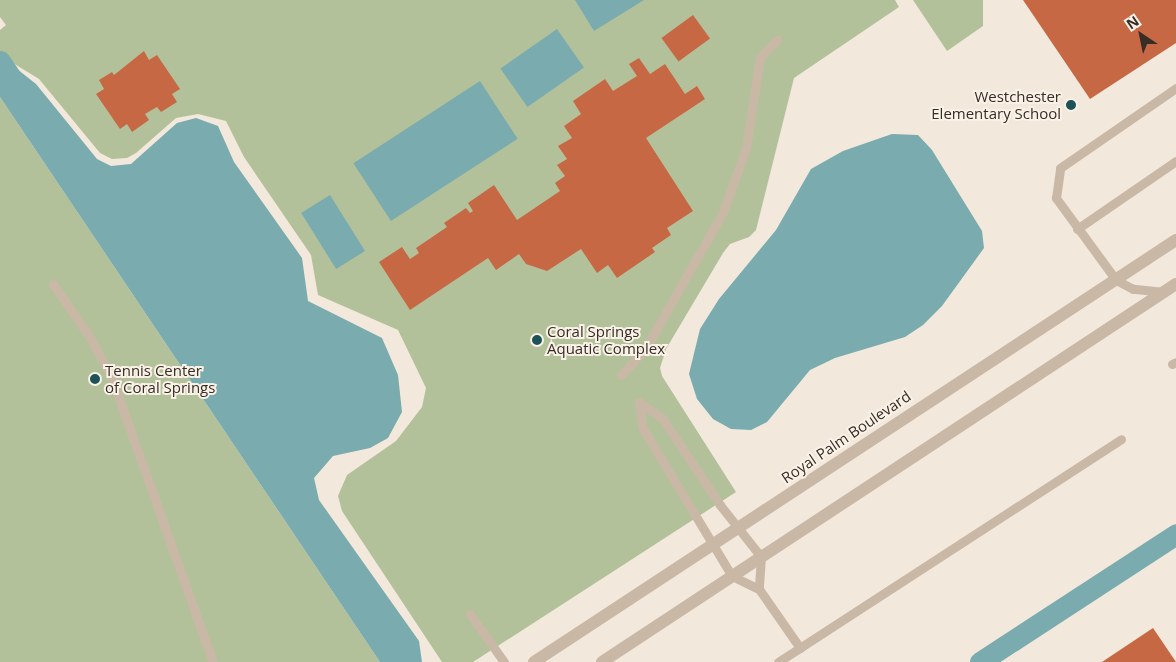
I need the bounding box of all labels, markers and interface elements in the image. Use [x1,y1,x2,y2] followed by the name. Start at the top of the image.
[1116,10,1166,60] north arrow
[1122,11,1142,33] text: N
[931,87,1061,122] place label: Westchester Elementary School
[1065,99,1077,111] marker: Westchester Elementary School
[547,322,665,357] place label: Coral Springs Aquatic Complex
[531,334,543,346] marker: Coral Springs Aquatic Complex
[105,361,215,396] place label: Tennis Center of Coral Springs
[89,373,101,385] marker: Tennis Center of Coral Springs
[778,387,914,487] street label: Royal Palm Boulevard

